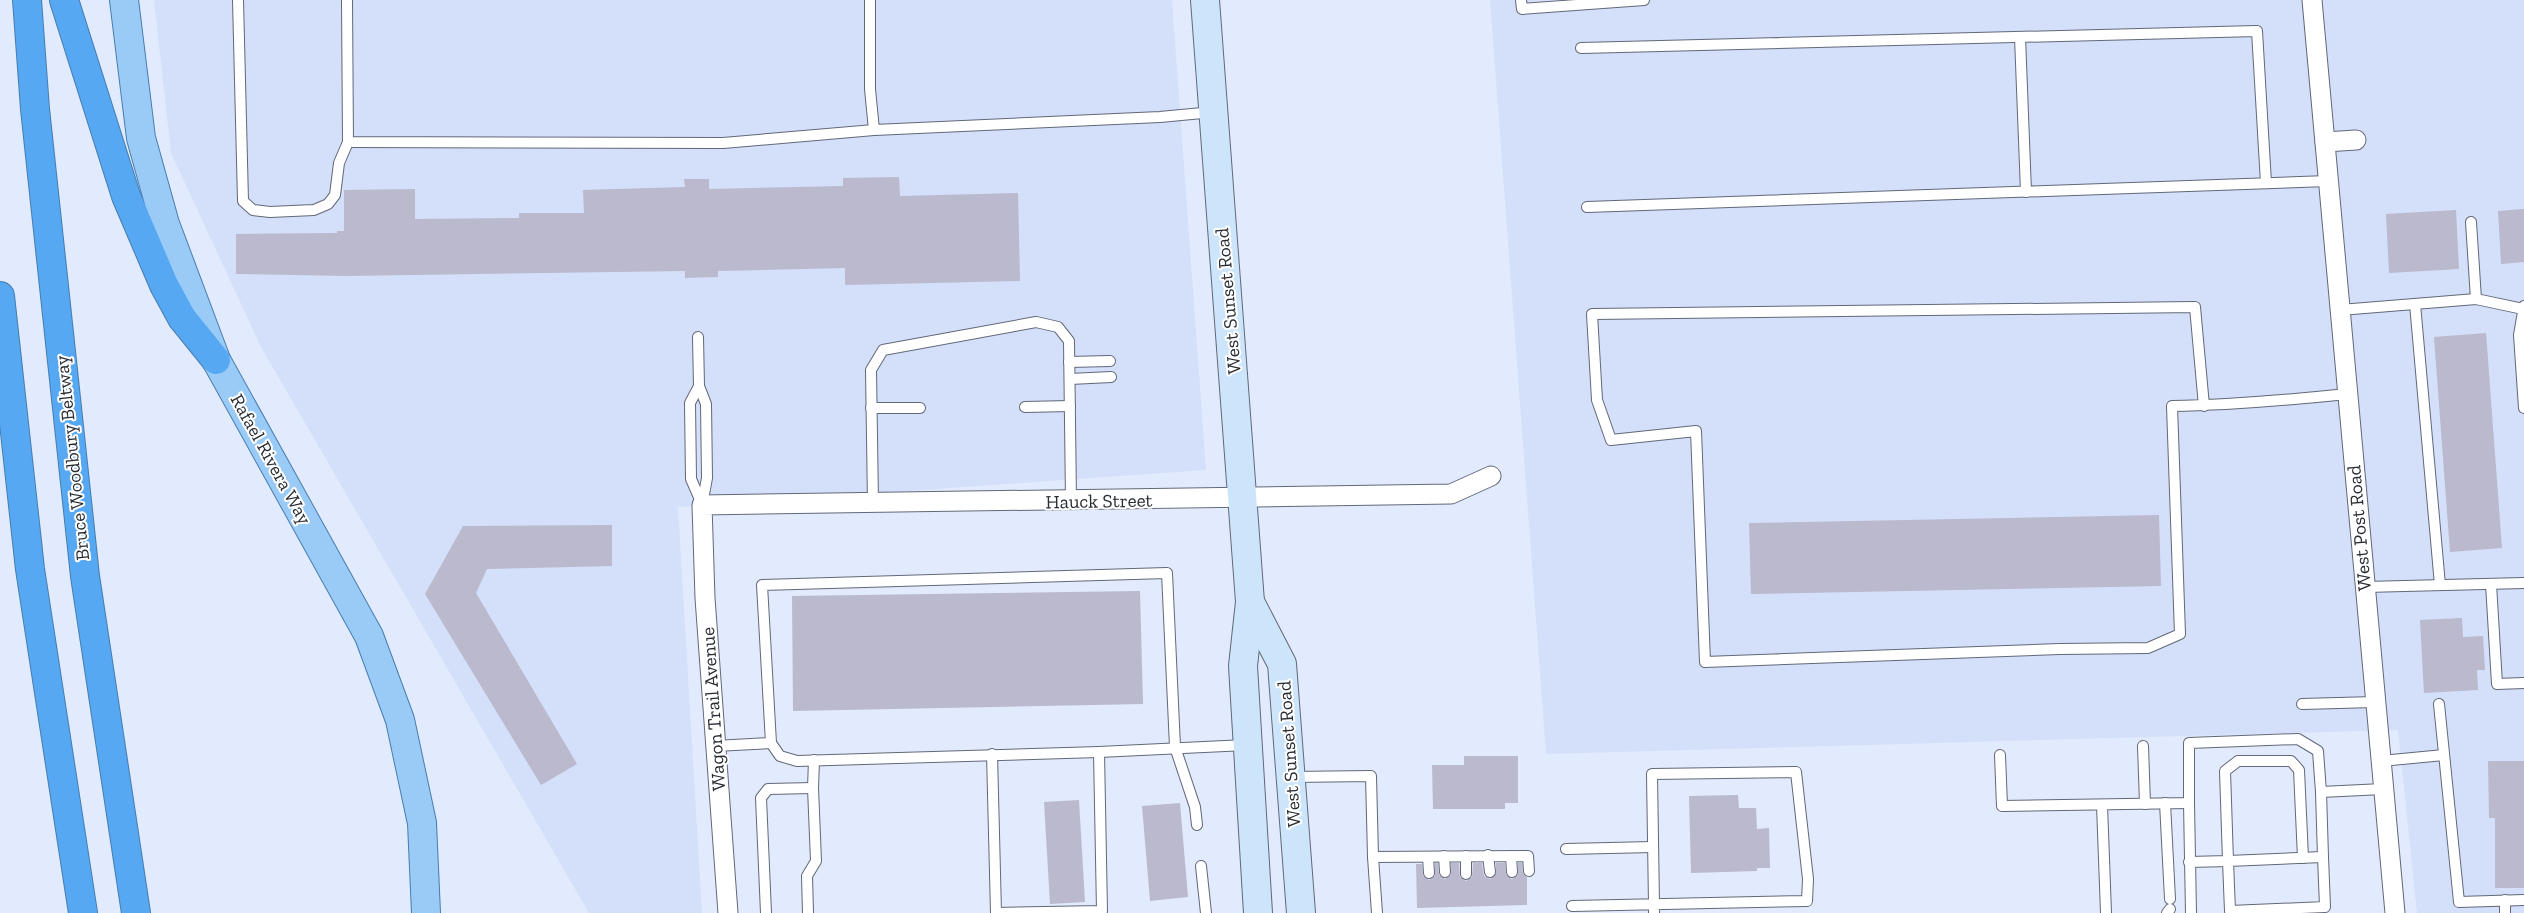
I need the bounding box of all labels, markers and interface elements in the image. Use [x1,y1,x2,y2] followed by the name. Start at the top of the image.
[1210,226,1246,375] street label: West Sunset Road
[50,354,94,562] street label: Bruce Woodbury Beltway
[226,390,317,529] street label: Rafael Rivera Way
[2342,464,2376,592] street label: West Post Road
[1045,489,1153,513] street label: Hauck Street
[696,626,730,792] street label: Wagon Trail Avenue
[1272,679,1306,828] street label: West Sunset Road

